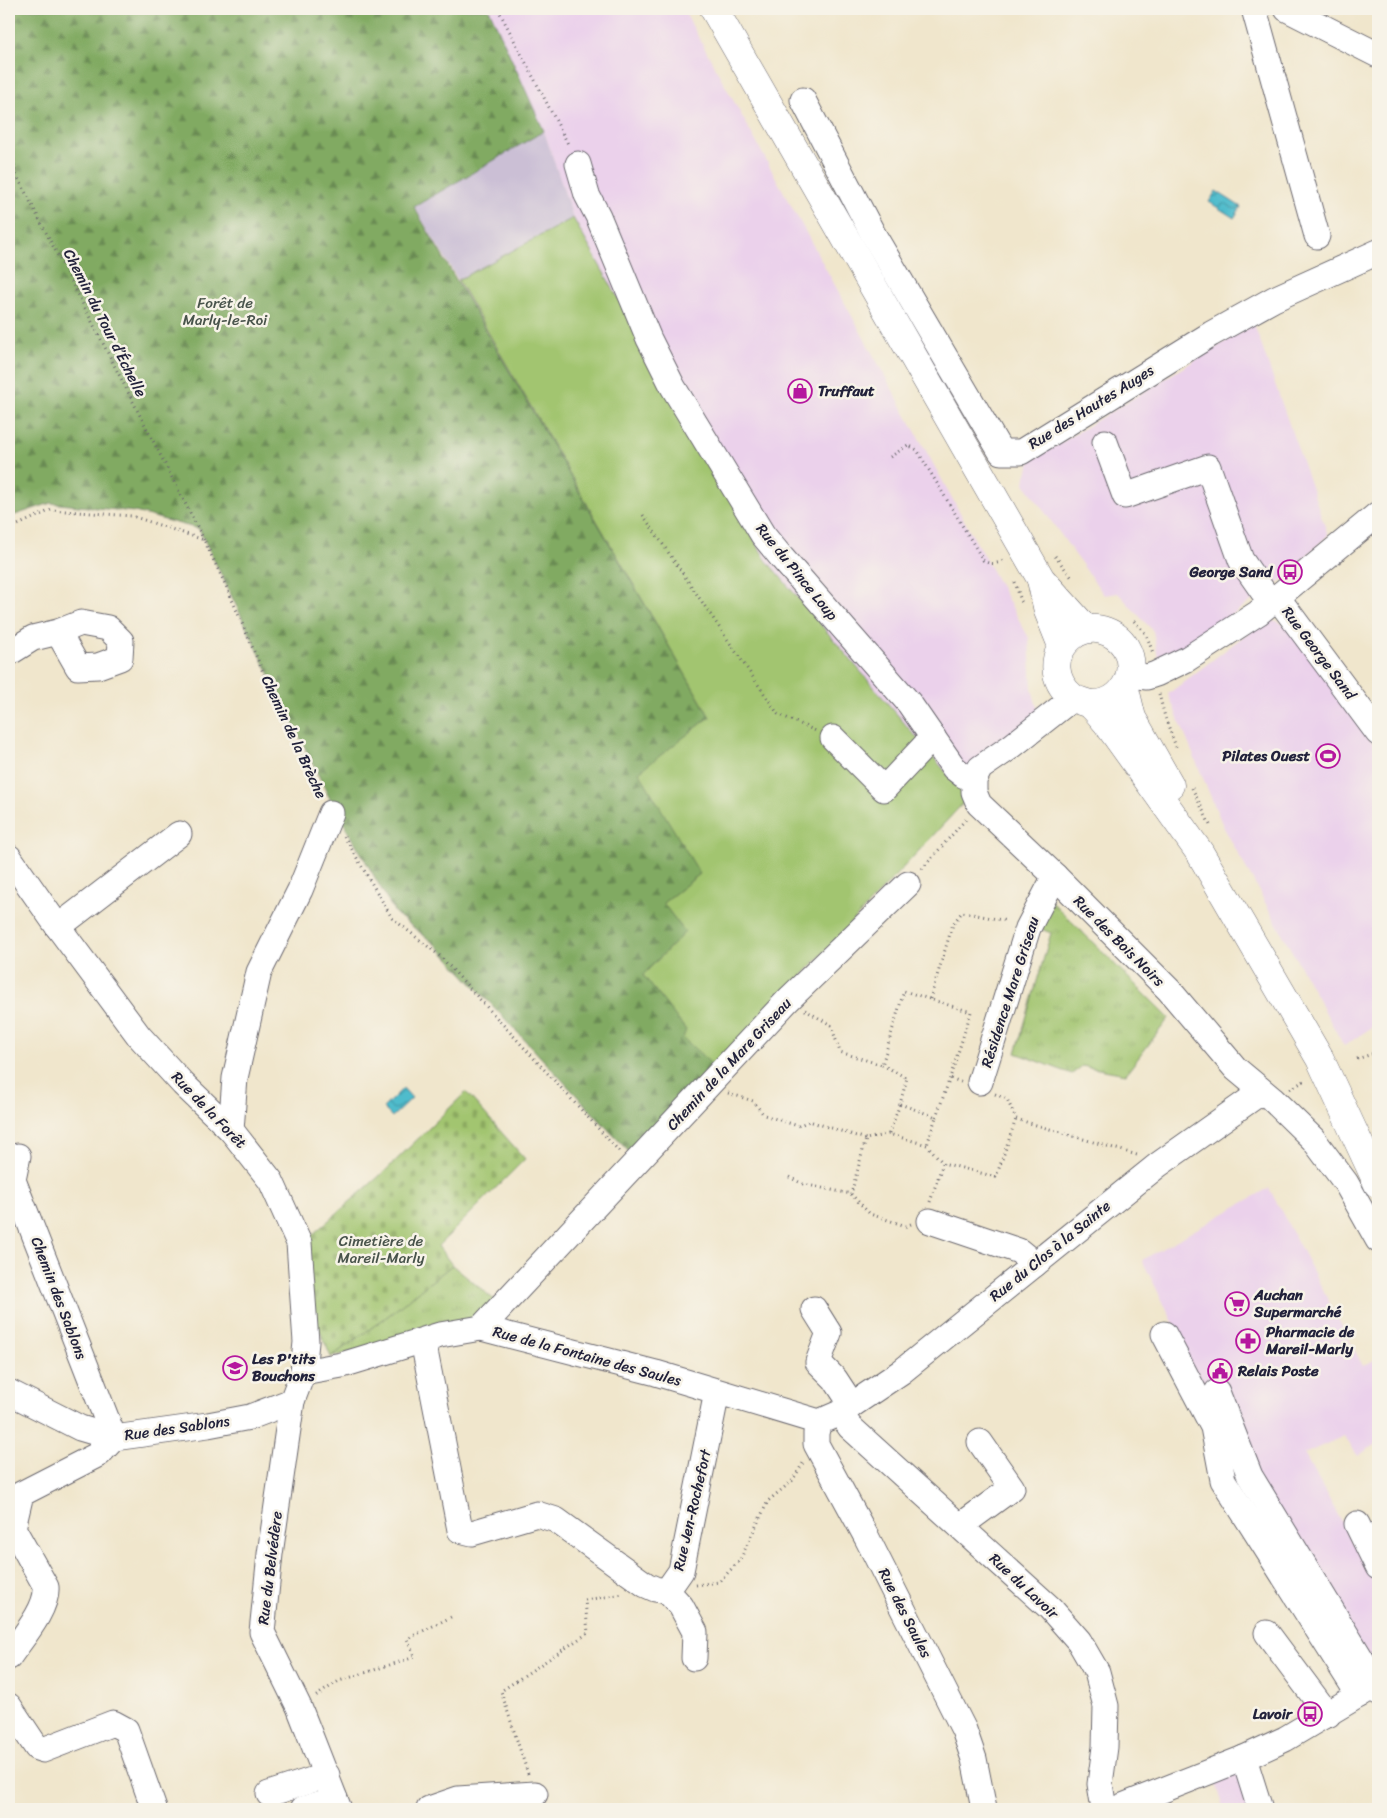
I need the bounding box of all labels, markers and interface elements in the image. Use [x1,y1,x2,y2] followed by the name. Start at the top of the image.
[56,244,154,402] street label: Chemin du Tour d’Échelle
[183,290,268,333] park label: Forêt de Marly-le-Roi
[1023,357,1160,456] street label: Rue des Hautes Auges
[787,378,813,404] shop icon: Truffaut
[818,378,875,404] place label: Truffaut
[749,517,845,627] street label: Rue du Pince Loup
[1188,559,1274,585] place label: George Sand
[1277,559,1303,585] bus stop icon: George Sand
[1275,601,1364,706] street label: Rue George Sand
[254,671,334,803] street label: Chemin de la Brèche
[1222,743,1310,769] place label: Pilates Ouest
[1315,743,1341,769] sports icon: Pilates Ouest
[1067,889,1171,993] street label: Rue des Bois Noirs
[973,913,1047,1071] street label: Résidence Mare Griseau
[660,991,798,1137] street label: Chemin de la Mare Griseau
[165,1065,253,1155] street label: Rue de la Forêt
[984,1194,1117,1308] street label: Rue du Clos à la Sainte
[338,1228,425,1271] park label: Cimetière de Mareil-Marly
[24,1233,95,1364] street label: Chemin des Sablons
[1253,1282,1342,1325] place label: Auchan Supermarché
[1224,1291,1250,1317] supermarket icon: Auchan Supermarché
[490,1318,685,1394] street label: Rue de la Fontaine des Saules
[1265,1319,1355,1362] place label: Pharmacie de Mareil-Marly
[1235,1328,1261,1354] pharmacy icon: Pharmacie de Mareil-Marly
[252,1346,317,1389] place label: Les P'tits Bouchons
[222,1355,248,1381] school or university icon: Les P'tits Bouchons
[1207,1358,1233,1384] public building icon: Relais Poste
[1237,1358,1319,1384] place label: Relais Poste
[123,1408,232,1448] street label: Rue des Sablons
[665,1446,719,1573] street label: Rue Jen-Rochefort
[250,1509,290,1626] street label: Rue du Belvédère
[983,1547,1066,1626] street label: Rue du Lavoir
[871,1563,939,1663] street label: Rue des Saules
[1253,1701,1294,1727] place label: Lavoir
[1297,1701,1323,1727] bus stop icon: Lavoir

